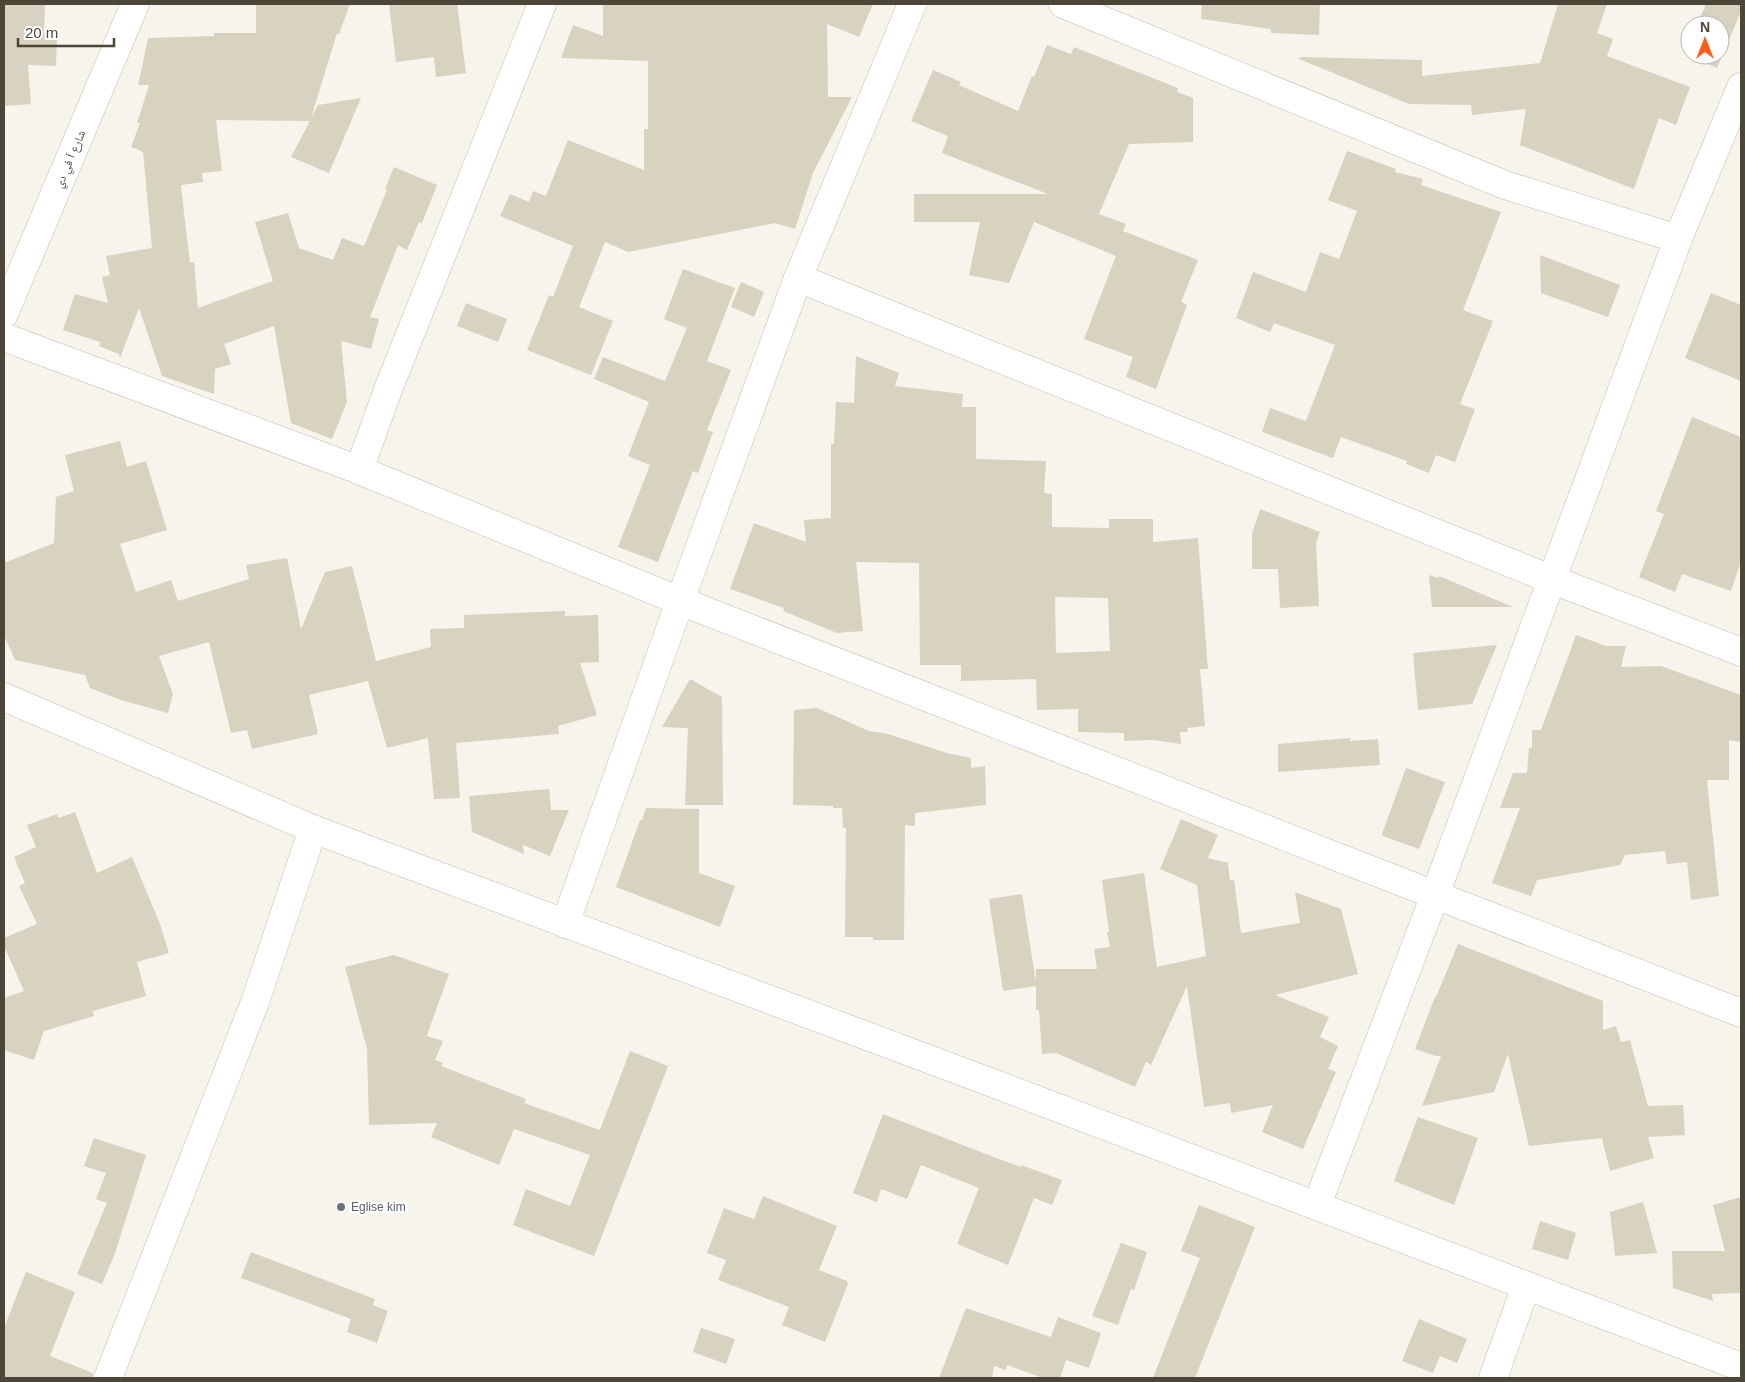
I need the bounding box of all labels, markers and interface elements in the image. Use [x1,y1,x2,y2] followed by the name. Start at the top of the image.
[18,15,114,47] scale bar
[1680,15,1730,65] north arrow
[1700,19,1710,35] text: N
[25,24,58,41] text: 20 m
[52,128,91,191] street label: شارع آ في دي
[351,1200,406,1214] place label: Eglise kim
[335,1201,347,1213] marker: Eglise kim

